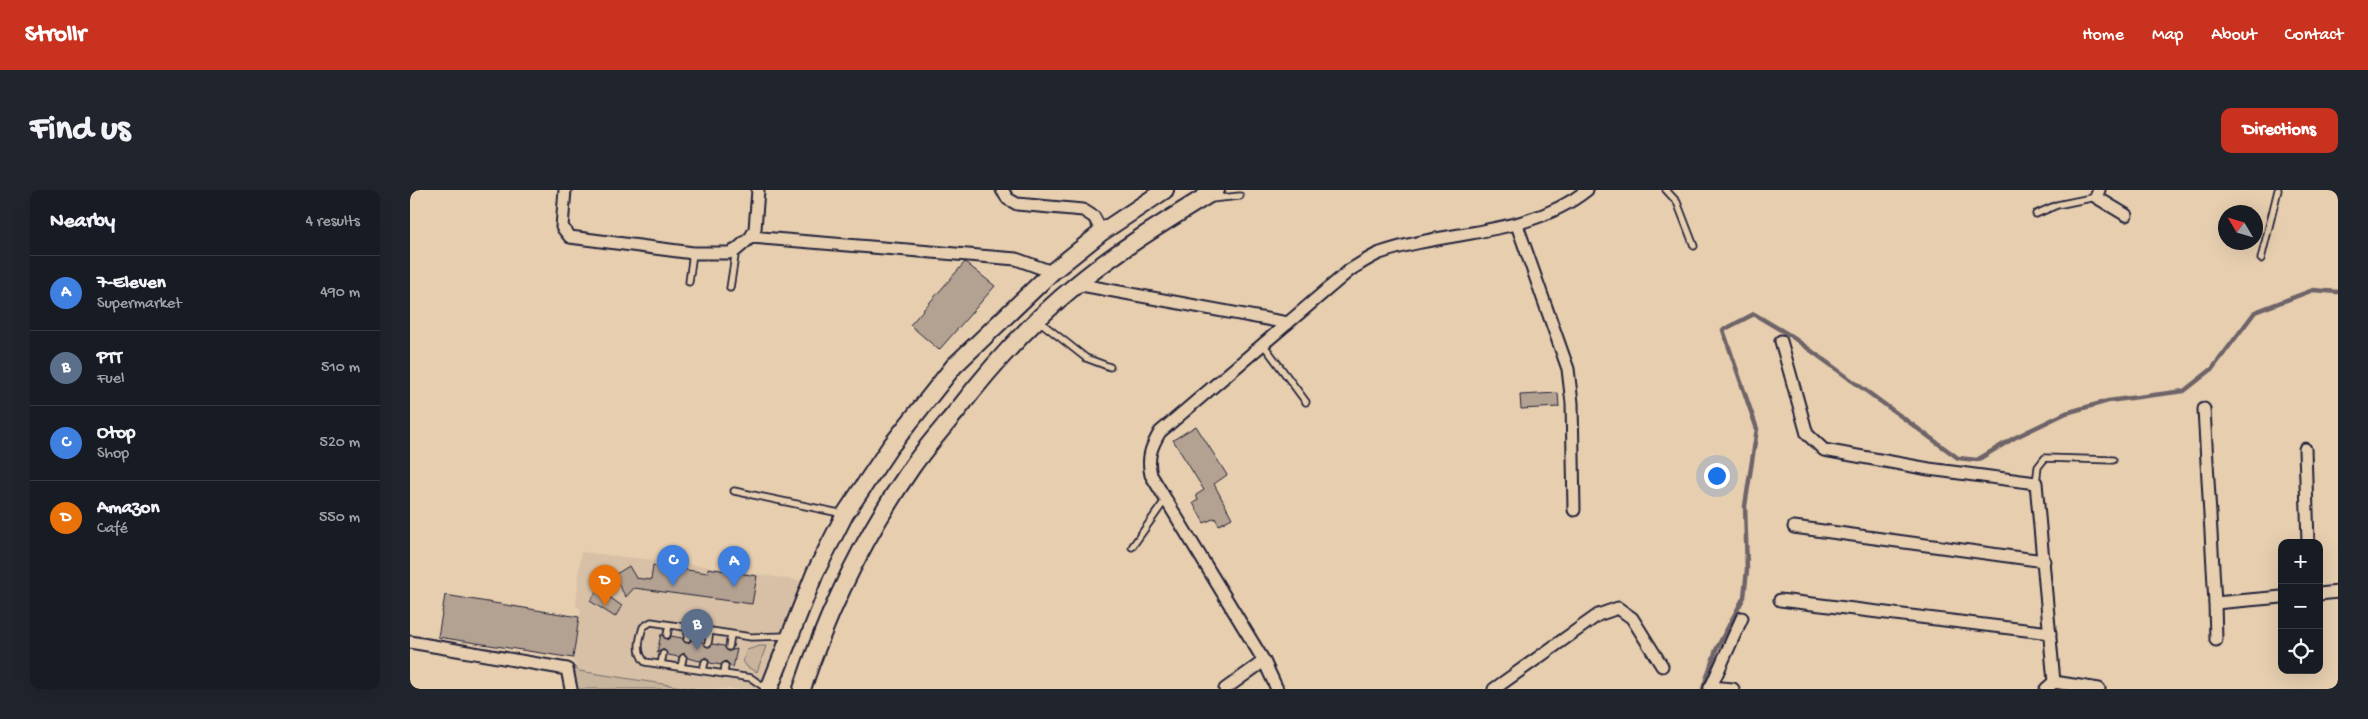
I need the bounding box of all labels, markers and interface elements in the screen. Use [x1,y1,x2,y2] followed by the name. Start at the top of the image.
[25,21,86,50] text: Strollr
[2082,25,2124,46] text: Home
[2152,25,2183,46] text: Map
[2211,25,2257,46] text: About
[2285,25,2343,46] text: Contact
[2221,108,2338,153] button: Directions
[30,110,130,151] text: Find us
[2218,205,2263,250] north arrow
[50,210,115,235] text: Nearby
[305,213,360,232] text: 4 results
[97,272,166,295] text: 7-Eleven
[61,284,71,303] text: A
[320,284,360,303] text: 490 m
[97,295,182,314] text: Supermarket
[97,347,122,370] text: PTT
[62,359,70,378] text: B
[321,359,360,378] text: 510 m
[97,370,124,389] text: Fuel
[97,422,135,445] text: Otop
[62,434,70,453] text: C
[320,434,360,453] text: 520 m
[97,445,129,464] text: Shop
[1704,463,1730,489] your location
[97,497,160,520] text: Amazon
[61,509,71,528] text: D
[319,509,360,528] text: 550 m
[97,520,128,539] text: Café
[2278,539,2323,674] map controls
[2278,539,2323,584] button: +
[657,545,689,586] pin: C
[718,546,750,587] pin: A
[589,565,621,606] pin: D
[2278,584,2323,629] button: −
[681,609,713,650] pin: B
[2278,629,2323,674] button: locate

